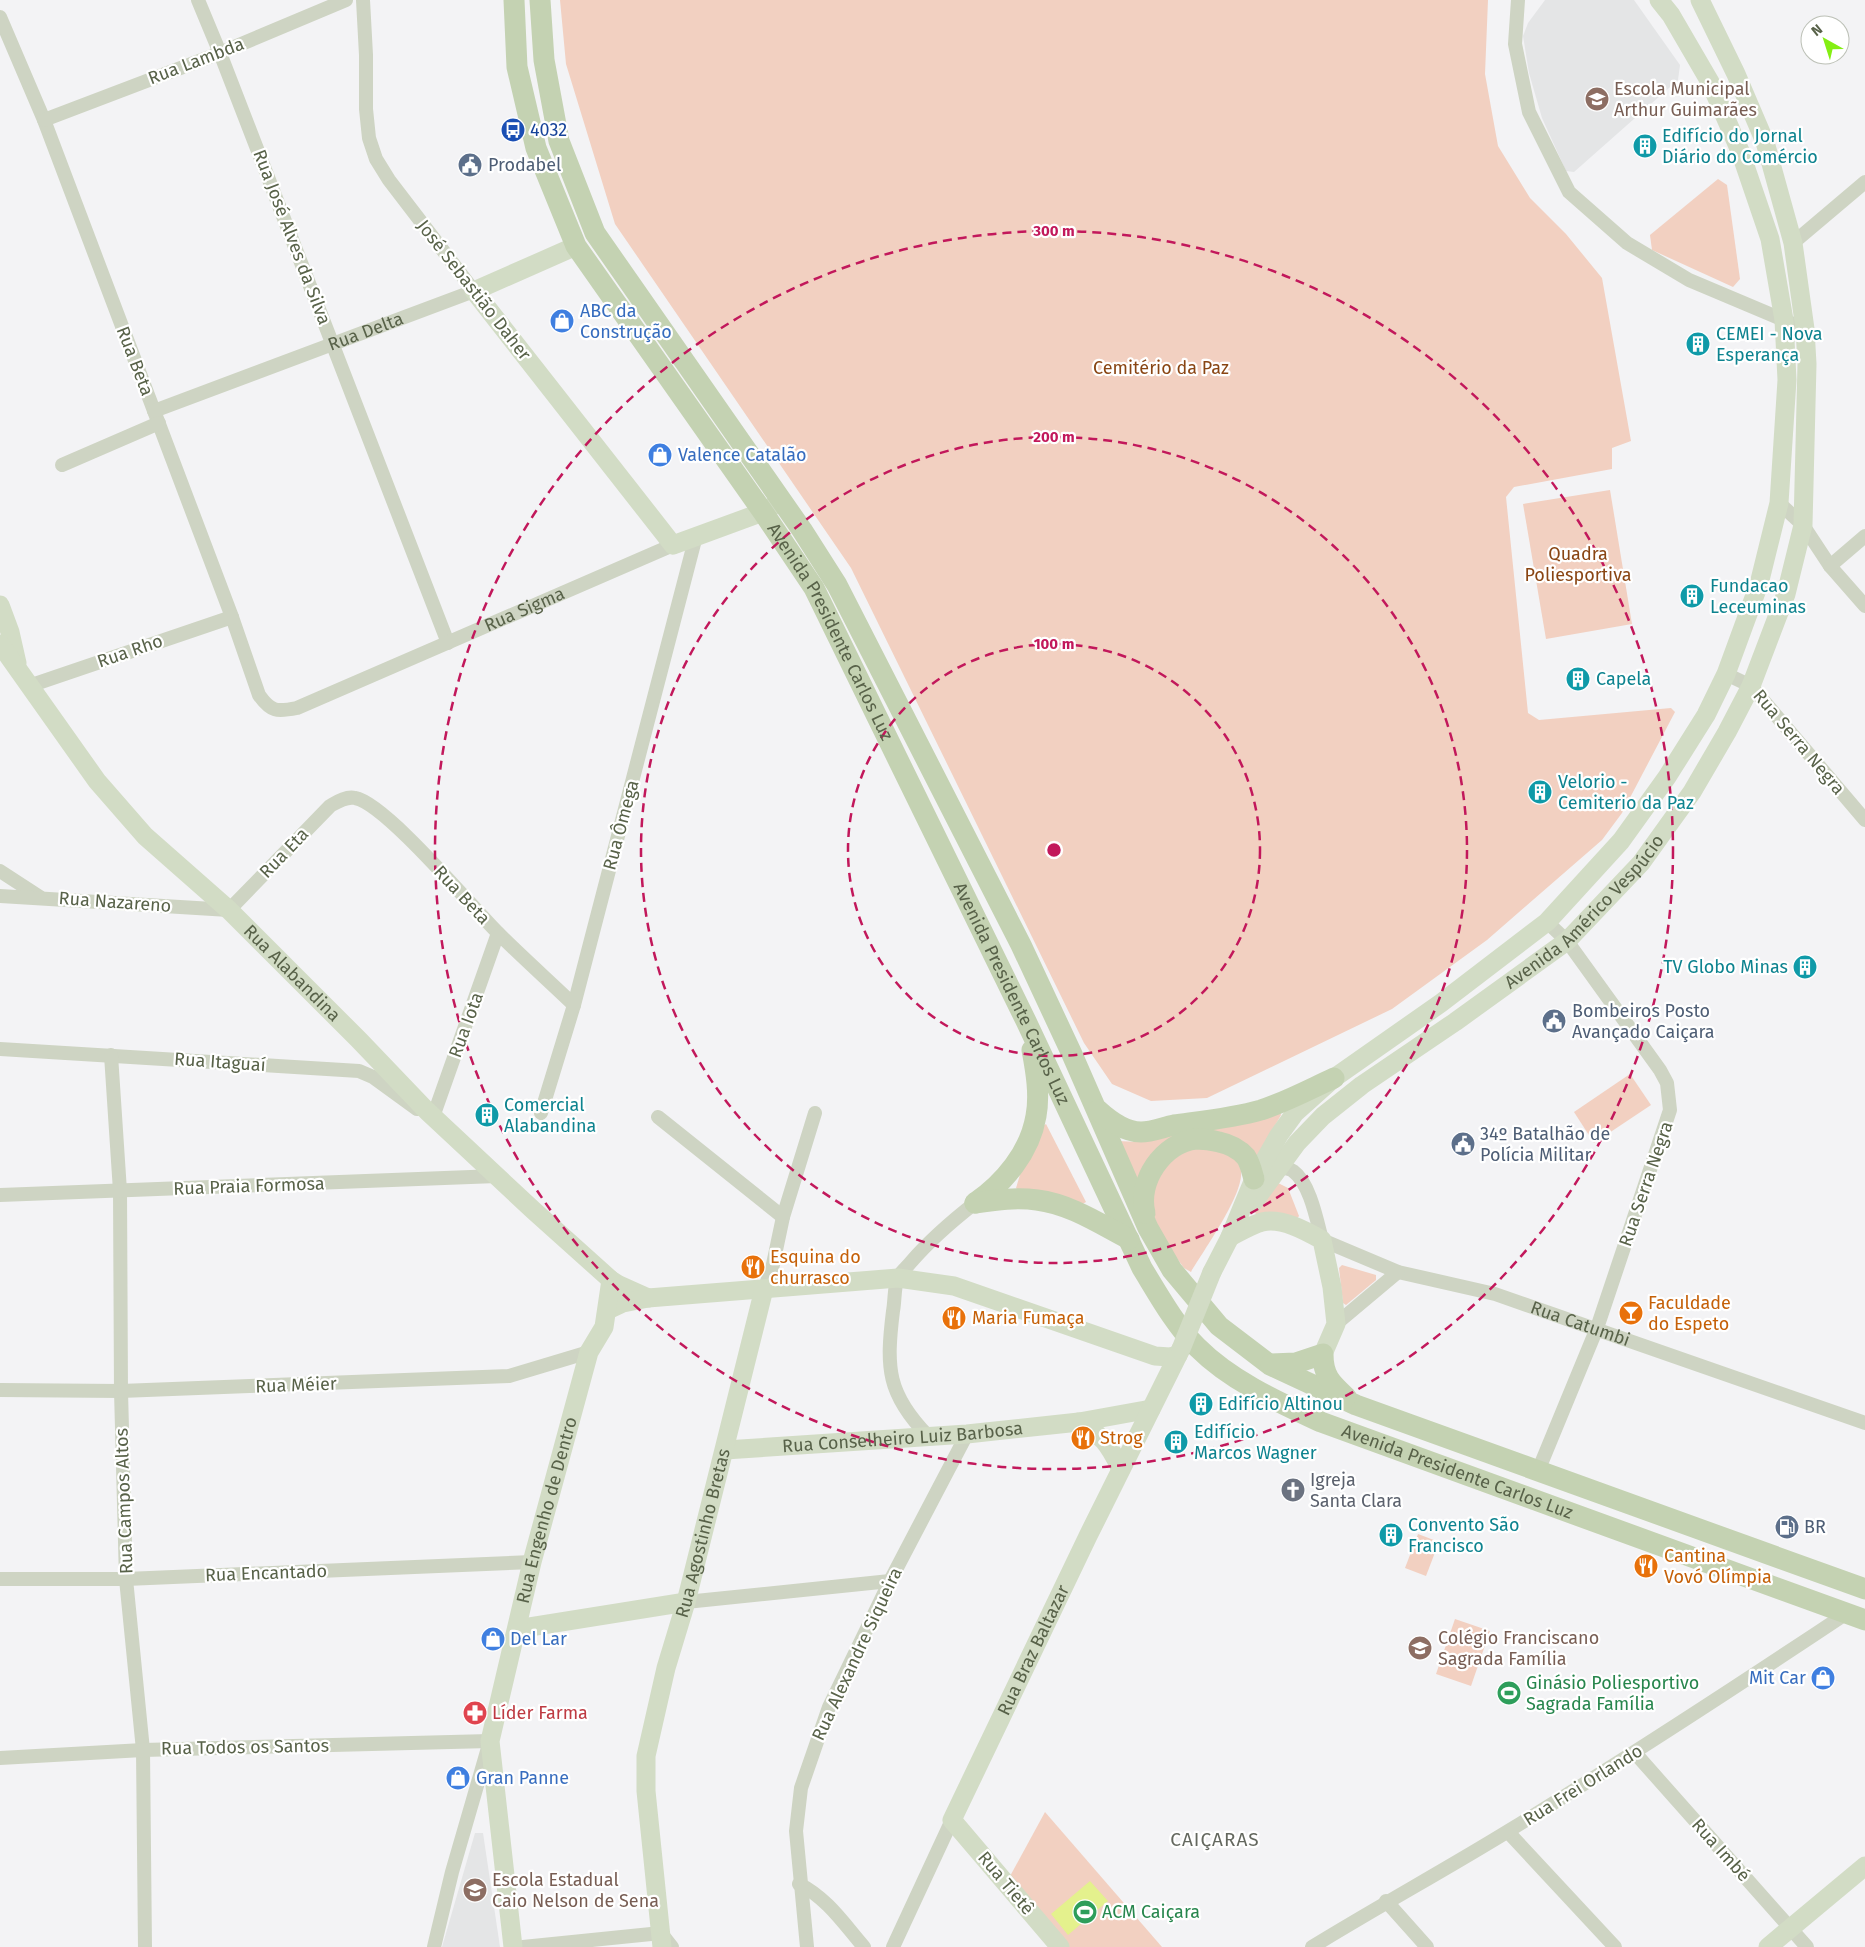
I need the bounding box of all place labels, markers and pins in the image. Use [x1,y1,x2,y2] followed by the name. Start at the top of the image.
[1614,78,1757,121] place label: Escola Municipal Arthur Guimarães
[1584,86,1610,112] school or university icon: Escola Municipal Arthur Guimarães
[500,117,526,143] bus stop icon: 4032
[530,119,567,141] place label: 4032
[1662,125,1818,168] place label: Edifício do Jornal Diário do Comércio
[1632,133,1658,159] building icon: Edifício do Jornal Diário do Comércio
[457,152,483,178] public building icon: Prodabel
[488,154,561,176] place label: Prodabel
[580,300,672,343] place label: ABC da Construção
[549,308,575,334] shop icon: ABC da Construção
[1716,323,1823,366] place label: CEMEI - Nova Esperança
[1685,331,1711,357] building icon: CEMEI - Nova Esperança
[647,442,673,468] shop icon: Valence Catalão
[678,444,806,466] place label: Valence Catalão
[1710,575,1806,618] place label: Fundacao Leceuminas
[1679,583,1705,609] building icon: Fundacao Leceuminas
[1565,666,1591,692] building icon: Capela
[1596,668,1651,690] place label: Capela
[1558,771,1694,814] place label: Velorio - Cemiterio da Paz
[1527,779,1553,805] building icon: Velorio - Cemiterio da Paz
[1045,841,1063,859] centre of rings
[1792,954,1818,980] building icon: TV Globo Minas
[1663,956,1788,978] place label: TV Globo Minas
[1572,1000,1715,1043] place label: Bombeiros Posto Avançado Caiçara
[1541,1008,1567,1034] public building icon: Bombeiros Posto Avançado Caiçara
[504,1094,596,1137] place label: Comercial Alabandina
[474,1102,500,1128] building icon: Comercial Alabandina
[1480,1123,1610,1166] place label: 34º Batalhão de Polícia Militar
[1450,1131,1476,1157] public building icon: 34º Batalhão de Polícia Militar
[770,1246,861,1289] place label: Esquina do churrasco
[740,1254,766,1280] restaurant icon: Esquina do churrasco
[1648,1292,1731,1335] place label: Faculdade do Espeto
[1618,1300,1644,1326] bar icon: Faculdade do Espeto
[941,1305,967,1331] restaurant icon: Maria Fumaça
[972,1307,1084,1329] place label: Maria Fumaça
[1188,1391,1214,1417] building icon: Edifício Altinou
[1218,1393,1343,1415] place label: Edifício Altinou
[1194,1421,1317,1464] place label: Edifício Marcos Wagner
[1070,1425,1096,1451] restaurant icon: Strog
[1100,1427,1143,1449] place label: Strog
[1163,1429,1189,1455] building icon: Edifício Marcos Wagner
[1310,1469,1402,1512] place label: Igreja Santa Clara
[1280,1477,1306,1503] church icon: Igreja Santa Clara
[1408,1514,1519,1557] place label: Convento São Francisco
[1774,1514,1800,1540] fuel station icon: BR
[1804,1516,1826,1538] place label: BR
[1378,1522,1404,1548] building icon: Convento São Francisco
[1664,1545,1772,1588] place label: Cantina Vovó Olímpia
[1633,1553,1659,1579] restaurant icon: Cantina Vovó Olímpia
[480,1626,506,1652] shop icon: Del Lar
[1438,1627,1599,1670] place label: Colégio Franciscano Sagrada Família
[510,1628,567,1650] place label: Del Lar
[1407,1635,1433,1661] school or university icon: Colégio Franciscano Sagrada Família
[1810,1665,1836,1691] shop icon: Mit Car
[1749,1667,1806,1689] place label: Mit Car
[1526,1672,1699,1715] place label: Ginásio Poliesportivo Sagrada Família
[1496,1680,1522,1706] sports icon: Ginásio Poliesportivo Sagrada Família
[462,1700,488,1726] pharmacy icon: Líder Farma
[492,1702,588,1724] place label: Líder Farma
[445,1765,471,1791] shop icon: Gran Panne
[476,1767,569,1789] place label: Gran Panne
[492,1869,659,1912] place label: Escola Estadual Caio Nelson de Sena
[462,1877,488,1903] school or university icon: Escola Estadual Caio Nelson de Sena
[1072,1899,1098,1925] sports icon: ACM Caiçara
[1102,1901,1200,1923] place label: ACM Caiçara

